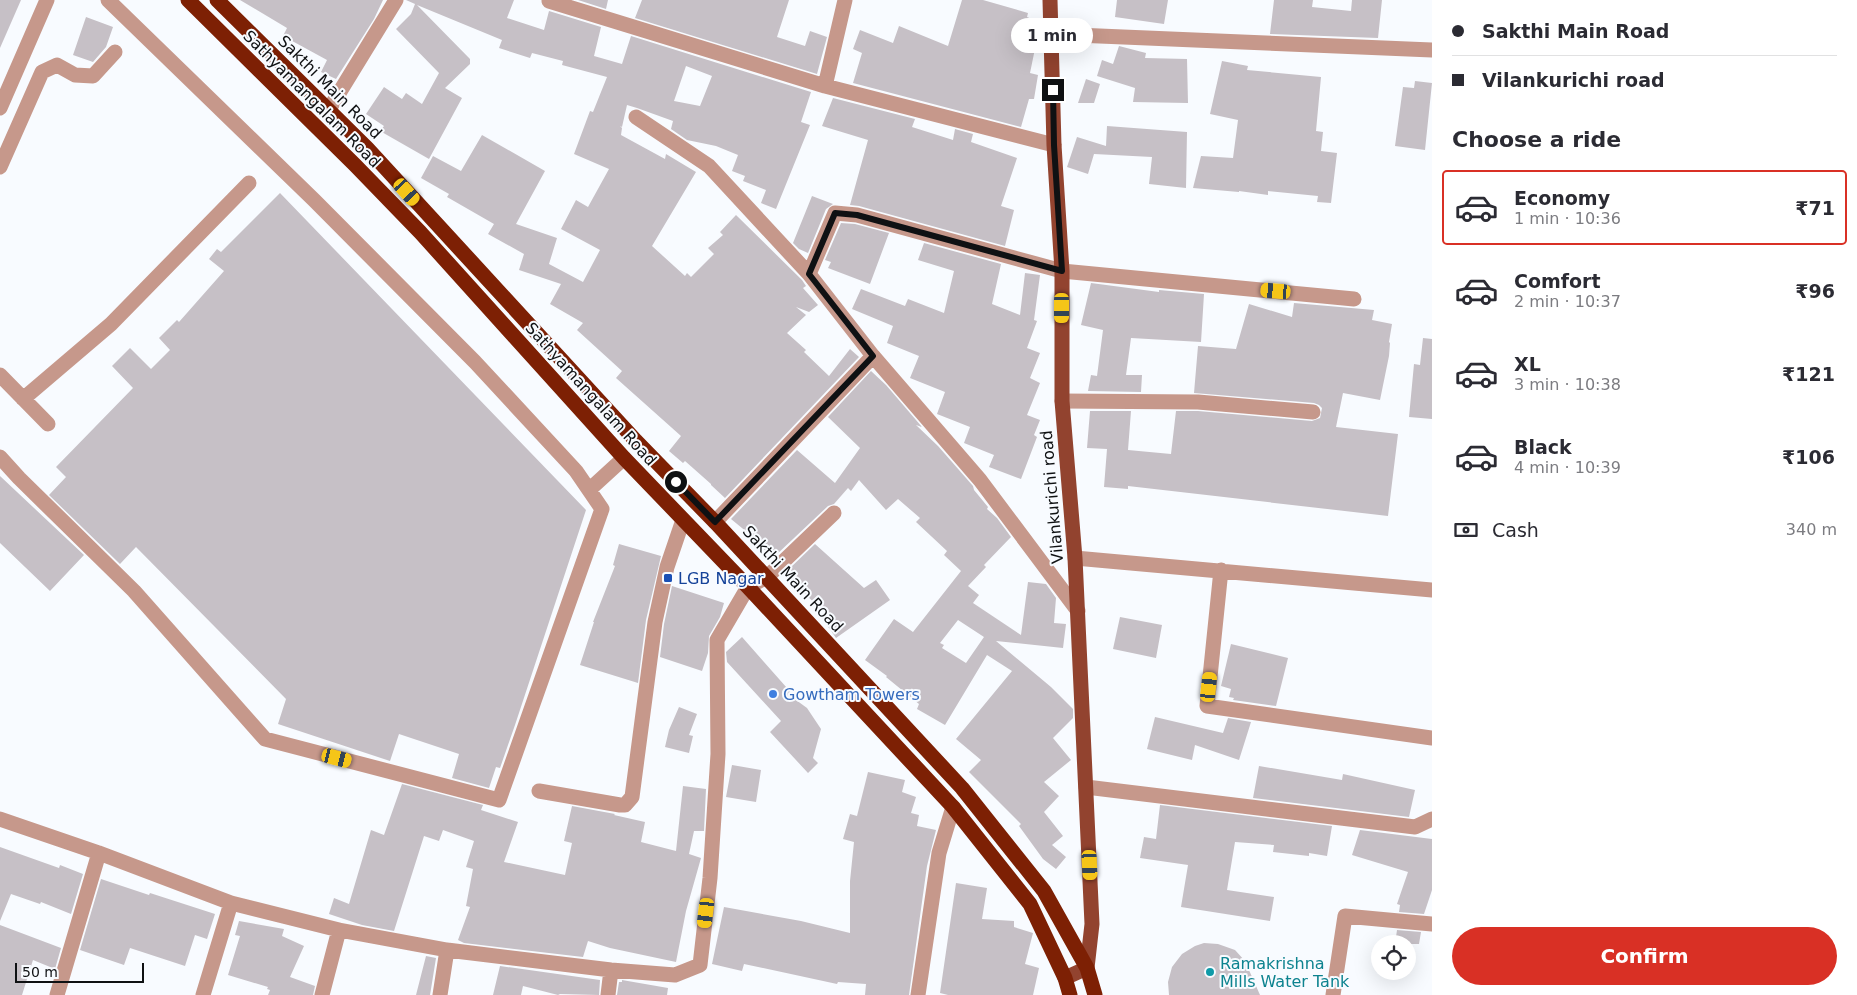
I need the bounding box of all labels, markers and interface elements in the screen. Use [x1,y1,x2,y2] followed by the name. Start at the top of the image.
[1012,18,1094,52] callout: 1 min
[1482,20,1669,42] text: Sakthi Main Road
[239,26,385,172] street label: Sathyamangalam Road
[1027,26,1077,45] text: 1 min
[274,31,386,143] street label: Sakthi Main Road
[1482,69,1665,91] text: Vilankurichi road
[1042,79,1064,101] route end
[1452,127,1621,152] text: Choose a ride
[391,176,422,208] car
[1454,185,1499,230] icon: car
[1514,187,1610,209] text: Economy
[1795,197,1835,219] text: ₹71
[1514,209,1621,228] text: 1 min · 10:36
[1454,268,1499,313] icon: car
[1514,270,1601,292] text: Comfort
[1795,280,1835,302] text: ₹96
[1260,282,1291,300] car
[1514,292,1621,311] text: 2 min · 10:37
[1054,293,1069,323] car
[522,318,660,470] street label: Sathyamangalam Road
[1454,351,1499,396] icon: car
[1514,353,1541,375] text: XL
[1782,363,1835,385] text: ₹121
[1514,375,1621,394] text: 3 min · 10:38
[1037,430,1067,564] street label: Vilankurichi road
[1454,434,1499,479] icon: car
[1514,436,1572,458] text: Black
[1782,446,1835,468] text: ₹106
[1514,458,1621,477] text: 4 min · 10:39
[665,471,687,493] route start
[1452,516,1480,544] icon: cash
[1492,519,1539,541] text: Cash
[1786,520,1837,539] text: 340 m
[739,522,847,636] street label: Sakthi Main Road
[678,569,764,588] place label: LGB Nagar
[662,572,674,584] marker: LGB Nagar
[1199,671,1218,703] car
[783,685,920,704] place label: Gowtham Towers
[767,688,779,700] marker: Gowtham Towers
[320,747,353,769] car
[1081,850,1098,880] car
[696,897,715,929] car
[1452,927,1837,985] button: Confirm
[1371,935,1416,980] map controls
[1371,935,1416,980] button: locate
[1220,954,1350,991] place label: Ramakrishna Mills Water Tank
[15,960,144,983] scale bar
[22,964,58,980] text: 50 m
[1204,966,1216,978] marker: Ramakrishna Mills Water Tank

